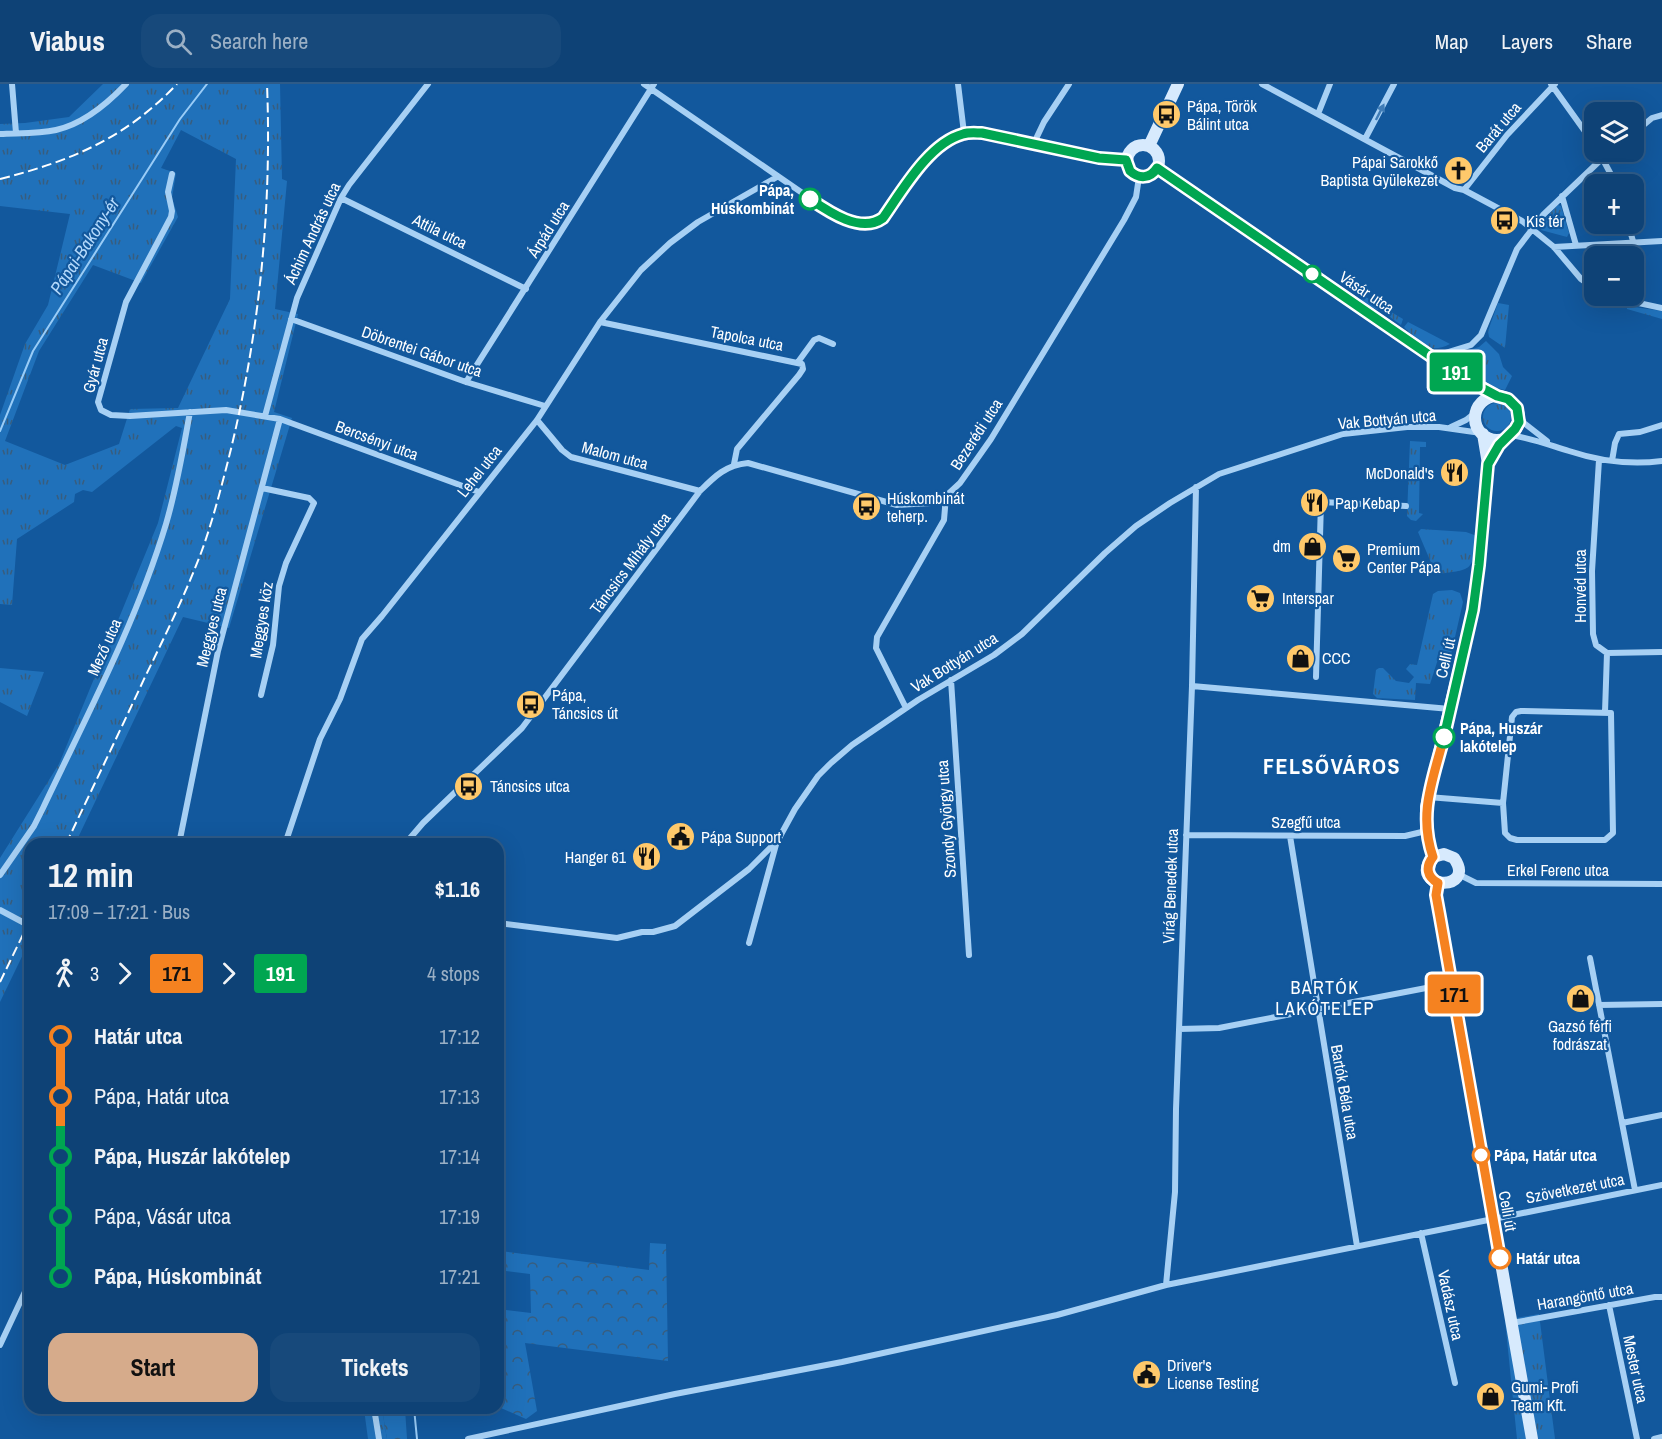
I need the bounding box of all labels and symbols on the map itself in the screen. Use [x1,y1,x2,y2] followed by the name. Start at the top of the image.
[1187,95,1257,135] place label: Pápa, Török Bálint utca
[1470,96,1526,157] street label: Barát utca
[1150,99,1182,131] bus stop icon: Pápa, Török Bálint utca
[1375,103,1384,120] one-way arrow
[1321,151,1438,191] place label: Pápai Sarokkő Baptista Gyülekezet
[1443,155,1475,187] church icon: Pápai Sarokkő Baptista Gyülekezet
[278,178,346,288] street label: Áchim András utca
[711,179,795,219] place label: Pápa, Húskombinát
[799,188,821,210] marker: Pápa, Húskombinát
[44,192,126,299] water label: Pápai-Bakony-ér
[521,196,575,263] street label: Árpád utca
[1489,205,1521,237] bus stop icon: Kis tér
[408,208,472,254] street label: Attila utca
[1526,210,1565,232] place label: Kis tér
[1303,265,1321,283] unlabelled marker
[1335,266,1399,319] street label: Vásár utca
[359,320,486,382] street label: Döbrentei Gábor utca
[709,320,786,356] street label: Tapolca utca
[77,334,113,395] street label: Gyár utca
[1422,352,1490,392] line badge: 191
[945,393,1008,474] street label: Bezerédi utca
[1337,404,1438,434] street label: Vak Bottyán utca
[332,415,422,465] street label: Bercsényi utca
[579,436,651,475] street label: Malom utca
[452,440,507,502] street label: Lehel utca
[1439,457,1471,489] restaurant icon: McDonald's
[1366,462,1434,484] place label: McDonald's
[887,487,965,527] place label: Húskombinát teherp.
[1298,487,1330,519] restaurant icon: Pap Kebap
[850,491,882,523] bus stop icon: Húskombinát teherp.
[1335,492,1400,514] place label: Pap Kebap
[584,507,676,618] street label: Táncsics Mihály utca
[1296,530,1328,562] shop icon: dm
[1273,535,1291,557] place label: dm
[1367,538,1441,578] place label: Premium Center Pápa
[1330,542,1362,574] supermarket icon: Premium Center Pápa
[1569,548,1591,623] street label: Honvéd utca
[244,580,278,660] street label: Meggyes köz
[1245,582,1277,614] supermarket icon: Interspar
[190,584,232,669] street label: Meggyes utca
[1282,587,1334,609] place label: Interspar
[82,614,127,679] street label: Mező utca
[907,626,1002,697] street label: Vak Bottyán utca
[1430,635,1460,680] street label: Celli út
[1285,642,1317,674] shop icon: CCC
[1322,647,1350,669] place label: CCC
[552,684,618,724] place label: Pápa, Táncsics út
[515,688,547,720] bus stop icon: Pápa, Táncsics út
[1460,717,1543,757] place label: Pápa, Huszár lakótelep
[1433,726,1455,748] marker: Pápa, Huszár lakótelep
[1263,751,1401,781] district label: FELSŐVÁROS
[931,759,961,879] street label: Szondy György utca
[453,770,485,802] bus stop icon: Táncsics utca
[490,775,570,797] place label: Táncsics utca
[1271,811,1341,833] street label: Szegfű utca
[664,821,696,853] public building icon: Pápa Support
[701,826,782,848] place label: Pápa Support
[1157,827,1183,944] street label: Virág Benedek utca
[631,841,663,873] restaurant icon: Hanger 61
[565,846,627,868] place label: Hanger 61
[1507,859,1610,881] street label: Erkel Ferenc utca
[1420,974,1488,1014] line badge: 171
[1275,975,1375,1021] district label: BARTÓK LAKÓTELEP
[1564,982,1596,1014] shop icon: Gazsó férfi fodrászat
[1548,1015,1612,1055] place label: Gazsó férfi fodrászat
[1326,1043,1364,1142] street label: Bartók Béla utca
[1494,1144,1598,1166] place label: Pápa, Határ utca
[1472,1146,1490,1164] marker: Pápa, Határ utca
[1524,1168,1627,1208] street label: Szövetkezet utca
[1494,1189,1522,1233] street label: Celli út
[1489,1247,1511,1269] marker: Határ utca
[1516,1247,1581,1269] place label: Határ utca
[1433,1268,1469,1343] street label: Vadász utca
[1535,1277,1635,1315] street label: Harangöntő utca
[1618,1333,1654,1405] street label: Mester utca
[1167,1354,1259,1394] place label: Driver's License Testing
[1130,1358,1162,1390] public building icon: Driver's License Testing
[1511,1376,1579,1416] place label: Gumi- Profi Team Kft.
[1474,1380,1506,1412] shop icon: Gumi- Profi Team Kft.

